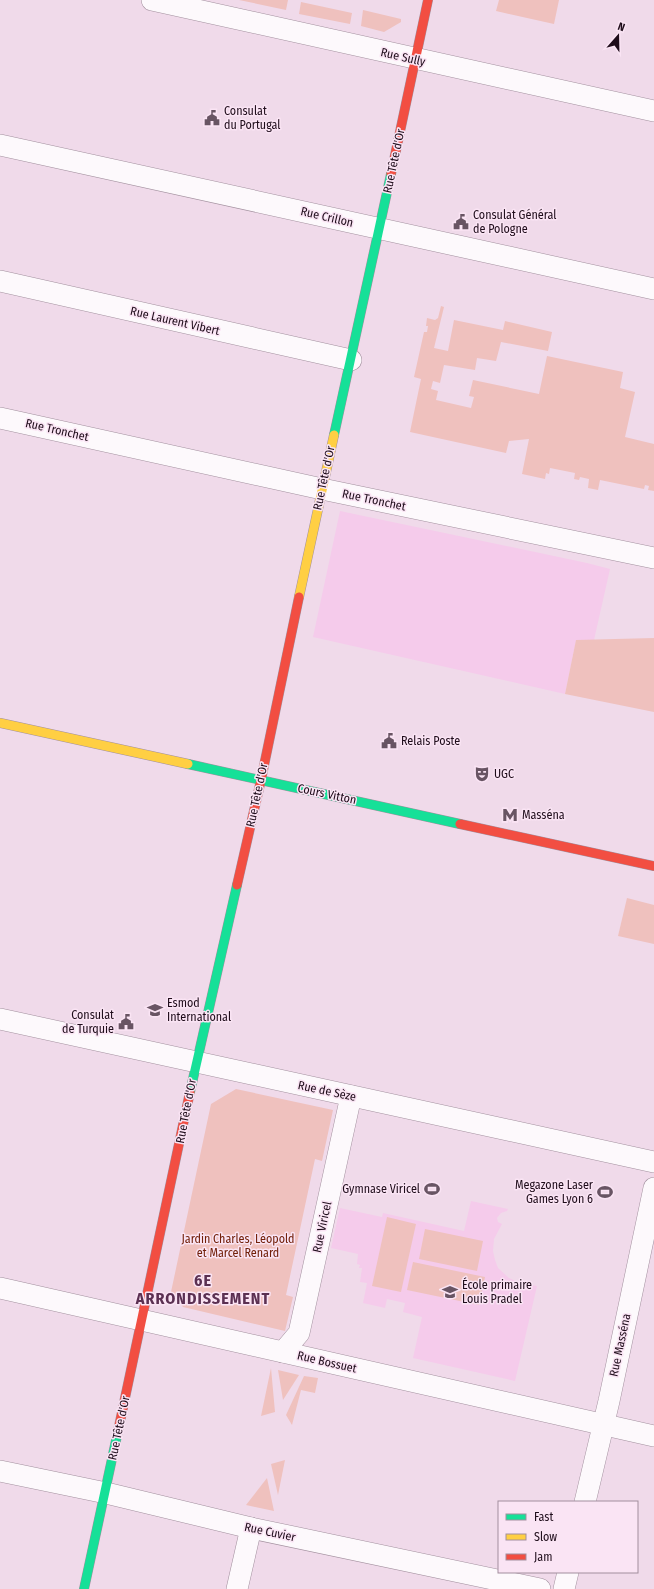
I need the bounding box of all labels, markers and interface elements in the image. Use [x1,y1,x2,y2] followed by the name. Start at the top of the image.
[598,16,638,56] north arrow
[616,20,627,34] text: N
[379,45,427,69] street label: Rue Sully
[224,104,281,132] place label: Consulat du Portugal
[203,109,221,127] public building icon: Consulat du Portugal
[380,127,408,194] street label: Rue Tête d'Or
[299,204,355,230] street label: Rue Crillon
[473,208,556,236] place label: Consulat Général de Pologne
[452,213,470,231] public building icon: Consulat Général de Pologne
[129,304,221,338] street label: Rue Laurent Vibert
[24,416,90,444] street label: Rue Tronchet
[310,444,338,511] street label: Rue Tête d'Or
[341,486,407,514] street label: Rue Tronchet
[380,732,398,750] public building icon: Relais Poste
[401,734,460,748] place label: Relais Poste
[243,761,271,828] street label: Rue Tête d'Or
[473,765,491,783] theatre icon: UGC
[494,767,514,781] place label: UGC
[296,781,358,807] street label: Cours Vitton
[501,806,519,824] metro station icon: Masséna
[522,808,565,822] place label: Masséna
[167,996,231,1024] place label: Esmod International
[146,1001,164,1019] school or university icon: Esmod International
[62,1008,114,1036] place label: Consulat de Turquie
[117,1013,135,1031] public building icon: Consulat de Turquie
[173,1077,199,1144] street label: Rue Tête d'Or
[297,1078,357,1104] street label: Rue de Sèze
[515,1178,594,1206] place label: Megazone Laser Games Lyon 6
[423,1180,441,1198] sports icon: Gymnase Viricel
[342,1182,420,1196] place label: Gymnase Viricel
[596,1183,614,1201] sports icon: Megazone Laser Games Lyon 6
[310,1200,334,1254] street label: Rue Viricel
[182,1232,295,1260] park label: Jardin Charles, Léopold et Marcel Renard
[135,1271,270,1308] district label: 6E ARRONDISSEMENT
[462,1277,532,1306] place label: École primaire Louis Pradel
[441,1283,459,1301] school or university icon: École primaire Louis Pradel
[606,1312,634,1378] street label: Rue Masséna
[296,1348,358,1376] street label: Rue Bossuet
[105,1394,133,1461] street label: Rue Tête d'Or
[498,1501,638,1573] legend
[534,1510,553,1524] text: Fast
[243,1520,298,1544] street label: Rue Cuvier
[534,1530,557,1544] text: Slow
[534,1550,552,1564] text: Jam

